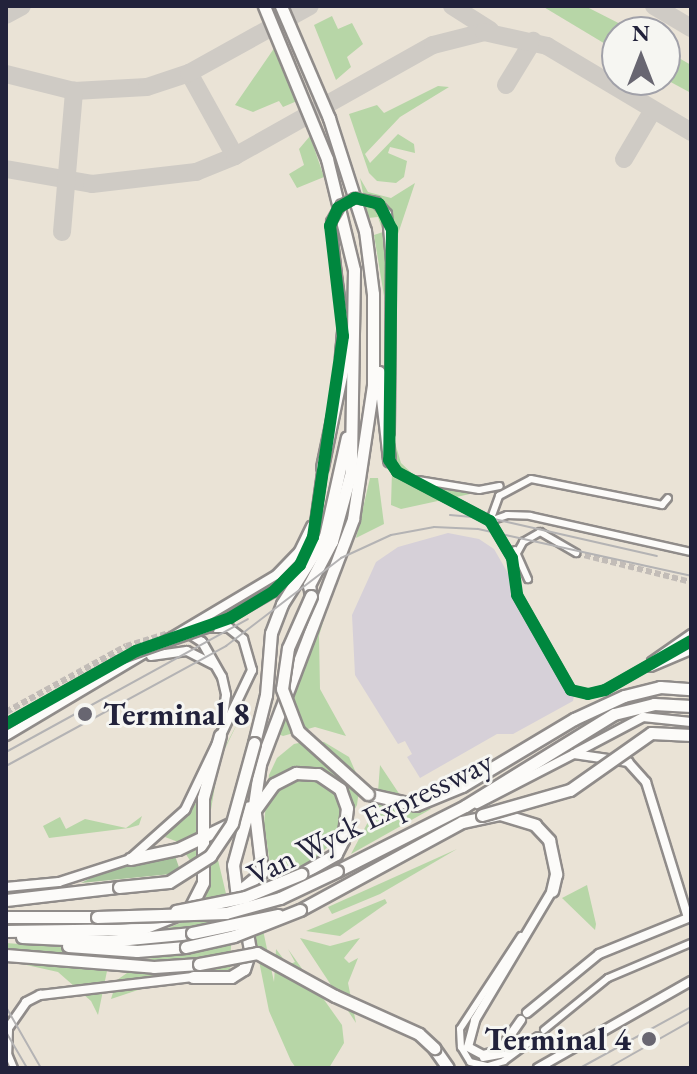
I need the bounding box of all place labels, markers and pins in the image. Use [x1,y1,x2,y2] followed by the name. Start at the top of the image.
[103,695,250,733] place label: Terminal 8
[74,703,96,725] marker: Terminal 8
[484,1020,631,1058] place label: Terminal 4
[638,1028,660,1050] marker: Terminal 4

